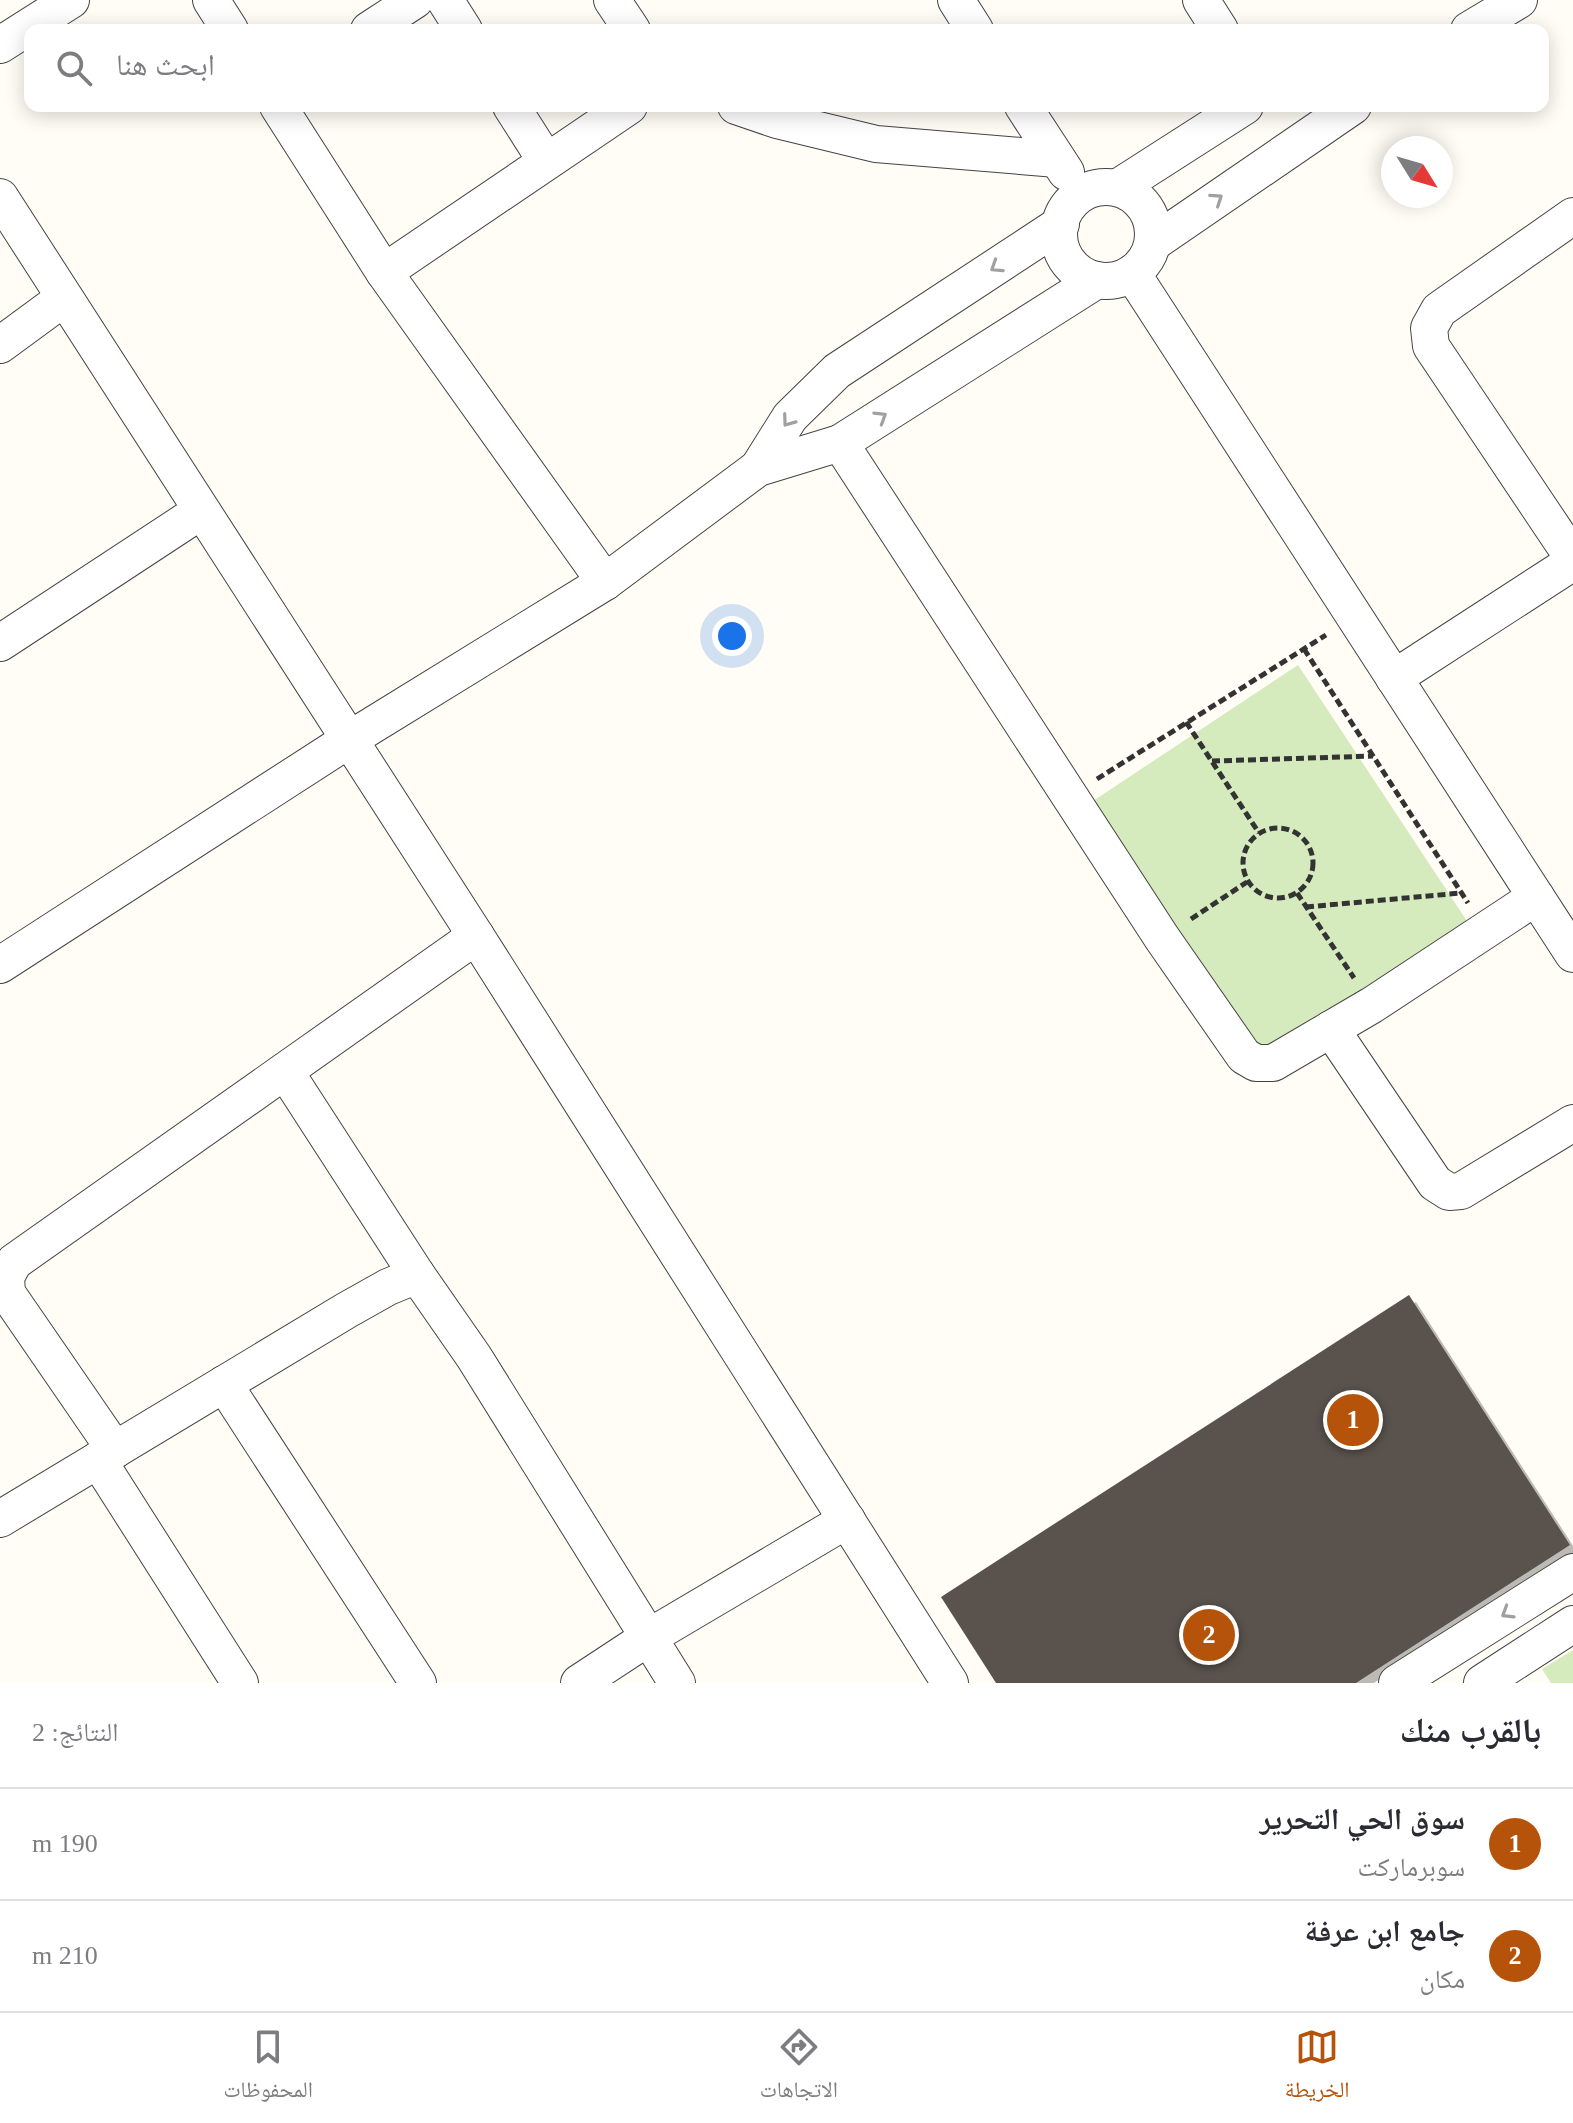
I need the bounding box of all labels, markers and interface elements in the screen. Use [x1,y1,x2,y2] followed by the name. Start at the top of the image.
[24,24,1549,112] search box
[52,46,96,90] icon: search
[116,48,215,81] text: ابحث هنا
[1381,136,1453,208] north arrow
[1209,194,1223,209] one-way arrow
[990,257,1004,272] one-way arrow
[872,411,887,426] one-way arrow
[783,412,798,427] one-way arrow
[712,616,752,656] your location
[1327,1390,1379,1450] pin: 1
[1501,1604,1516,1619] one-way arrow
[1183,1605,1235,1665] pin: 2
[1400,1712,1541,1749] text: بالقرب منك
[32,1718,118,1747] text: النتائج: 2
[1260,1802,1465,1835] text: سوق الحي التحرير
[32,1829,98,1858] text: 190 m
[1509,1829,1522,1858] text: 1
[1358,1853,1465,1882] text: سوبرماركت
[1305,1914,1465,1947] text: جامع ابن عرفة
[32,1941,98,1970] text: 210 m
[1509,1941,1522,1970] text: 2
[1419,1965,1465,1994] text: مكان
[223,2025,313,2111] tab: المحفوظات
[760,2025,838,2111] tab: الاتجاهات
[1285,2025,1350,2111] tab: الخريطة

